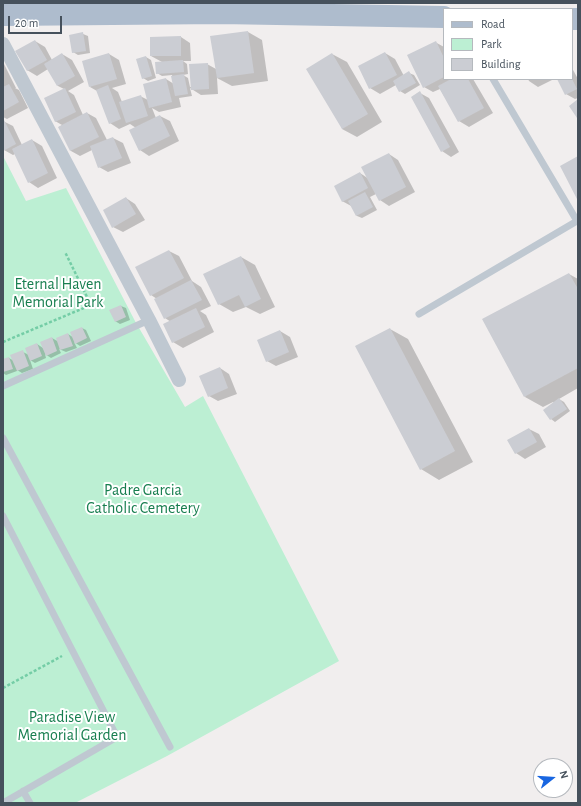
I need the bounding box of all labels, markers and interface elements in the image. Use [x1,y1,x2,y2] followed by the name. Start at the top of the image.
[10,8,64,34] scale bar
[443,8,573,80] legend
[15,17,38,29] text: 20 m
[481,18,505,30] text: Road
[481,38,502,50] text: Park
[481,58,521,70] text: Building
[13,274,103,312] park label: Eternal Haven Memorial Park
[86,480,200,518] park label: Padre Garcia Catholic Cemetery
[18,707,126,745] park label: Paradise View Memorial Garden
[533,758,573,798] north arrow
[558,769,570,780] text: N

